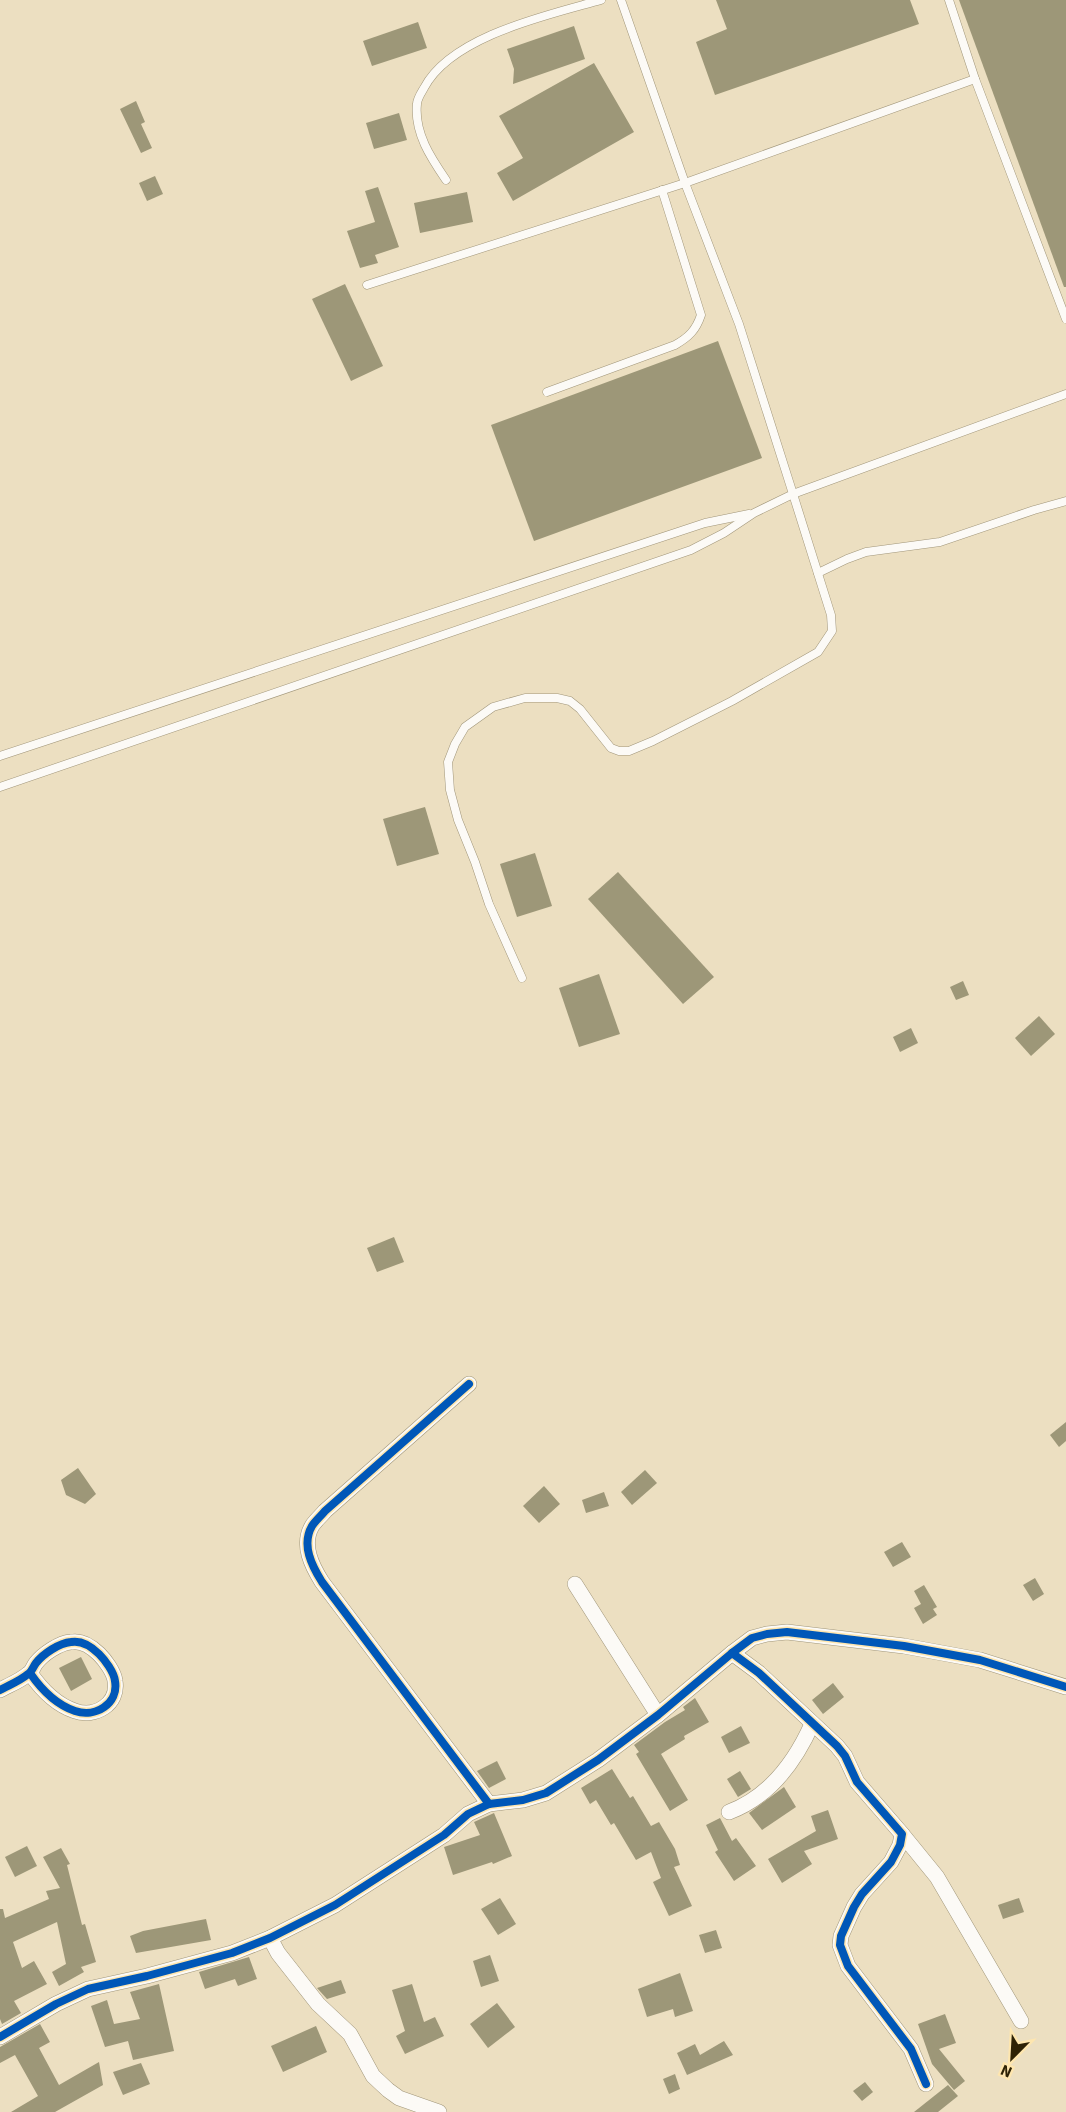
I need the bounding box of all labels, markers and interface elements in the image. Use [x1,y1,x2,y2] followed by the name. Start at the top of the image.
[982,2028,1042,2088] north arrow
[997,2059,1016,2083] text: N

